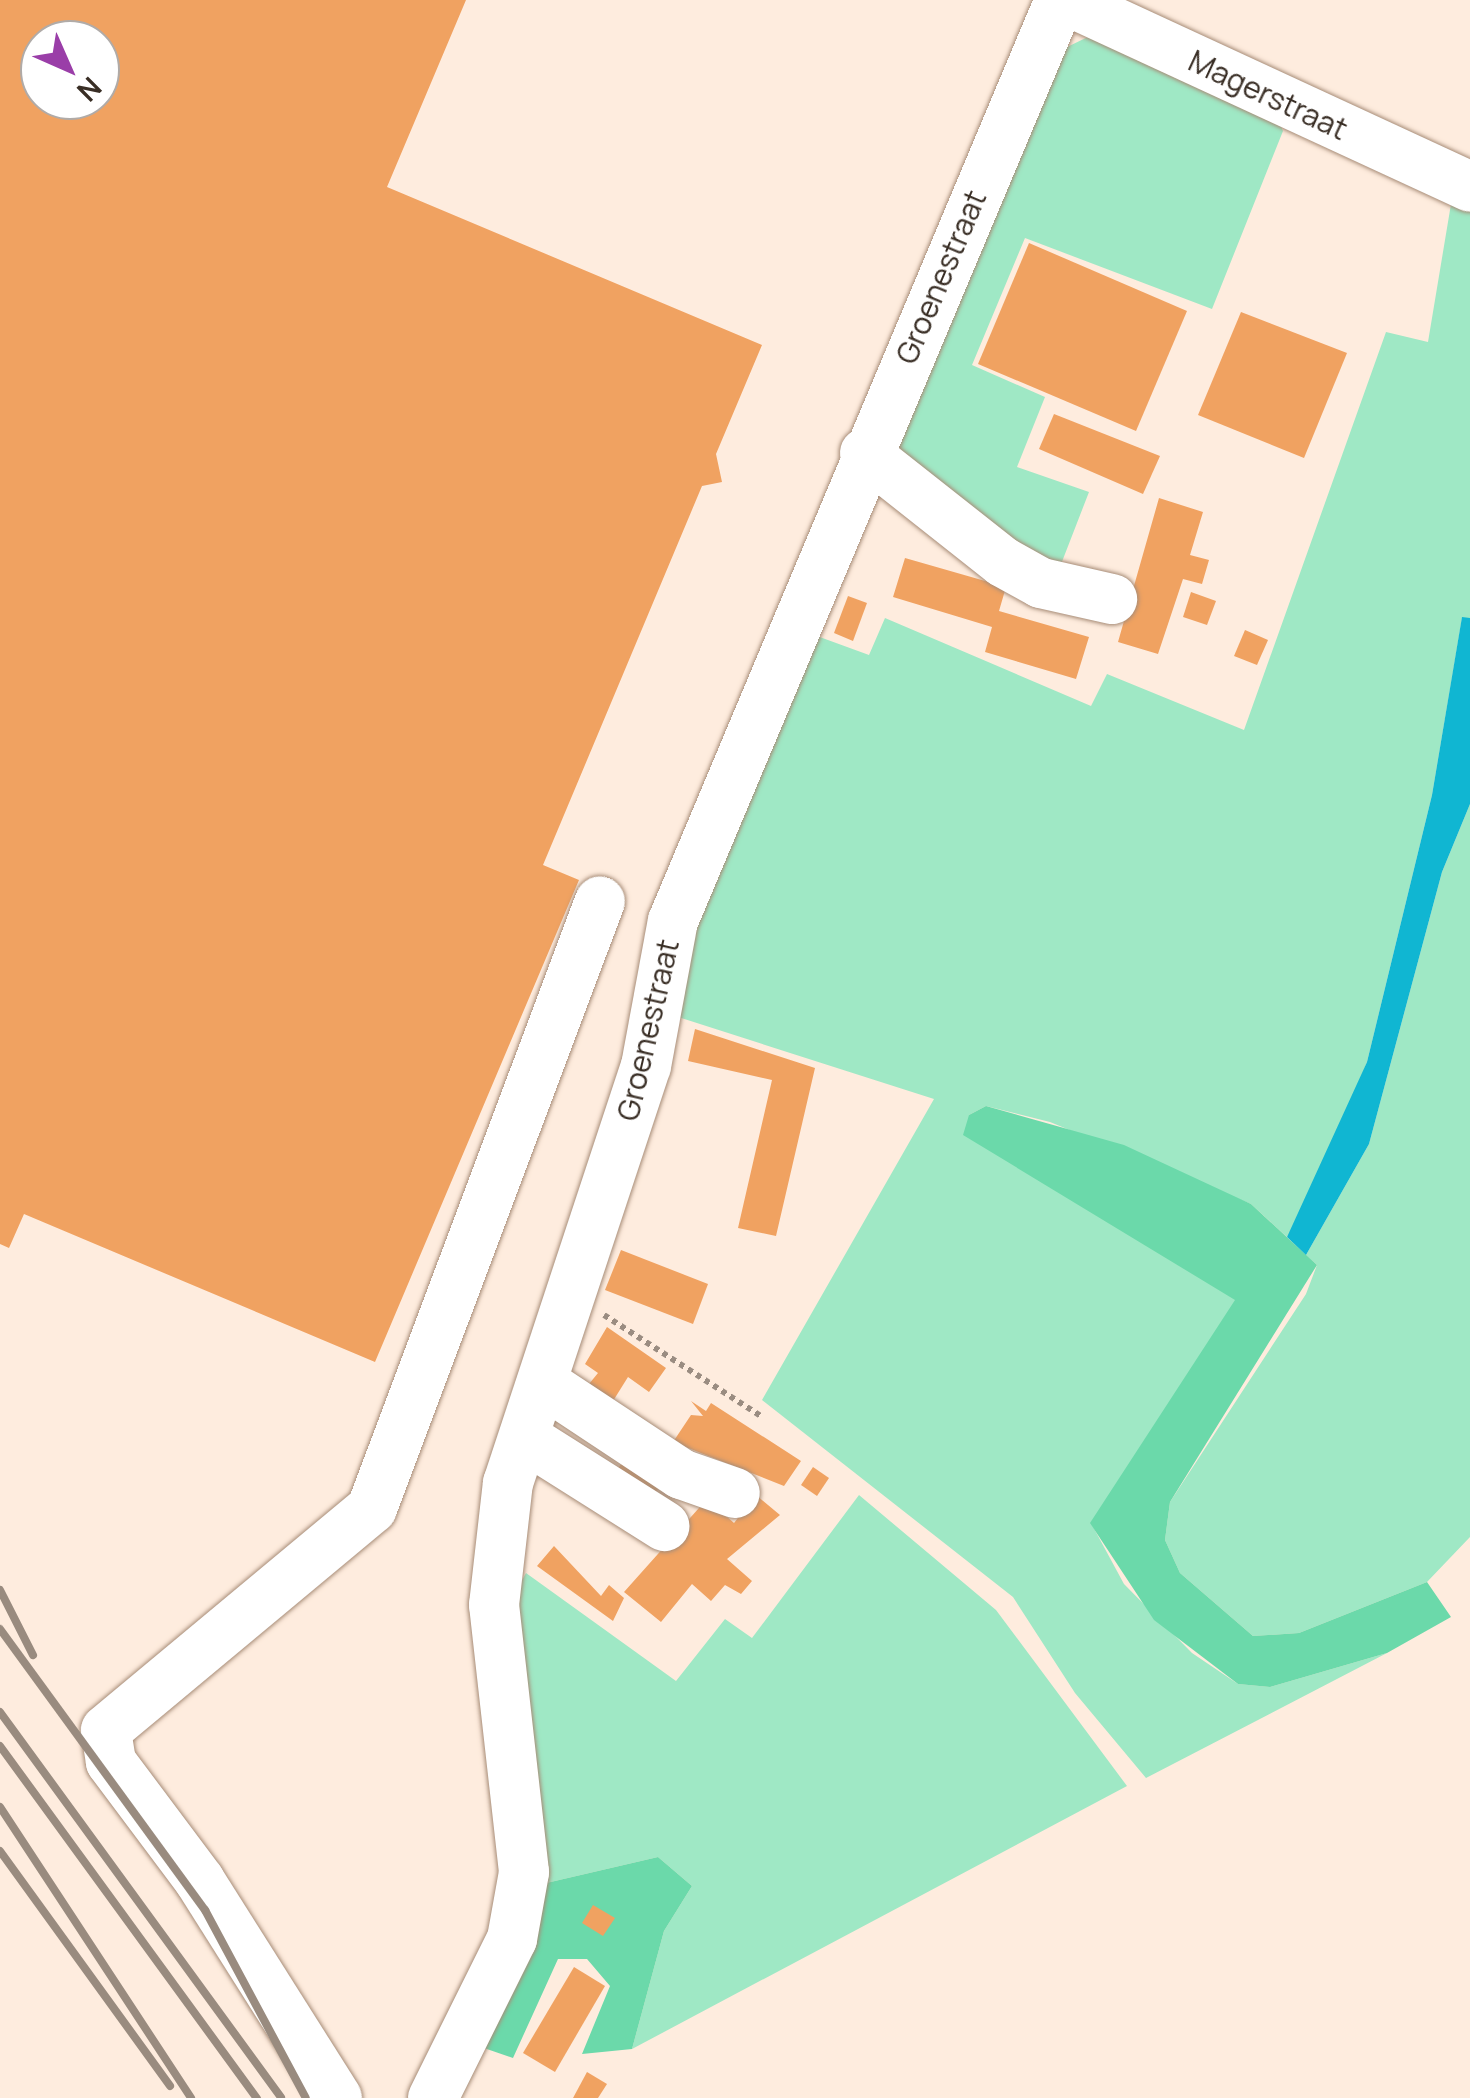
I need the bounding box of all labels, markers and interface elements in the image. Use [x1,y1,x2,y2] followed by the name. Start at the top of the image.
[20,20,120,120] north arrow
[1183,43,1353,147] street label: Magerstraat
[69,69,110,110] text: N
[888,185,994,369] street label: Groenestraat
[610,936,686,1124] street label: Groenestraat

